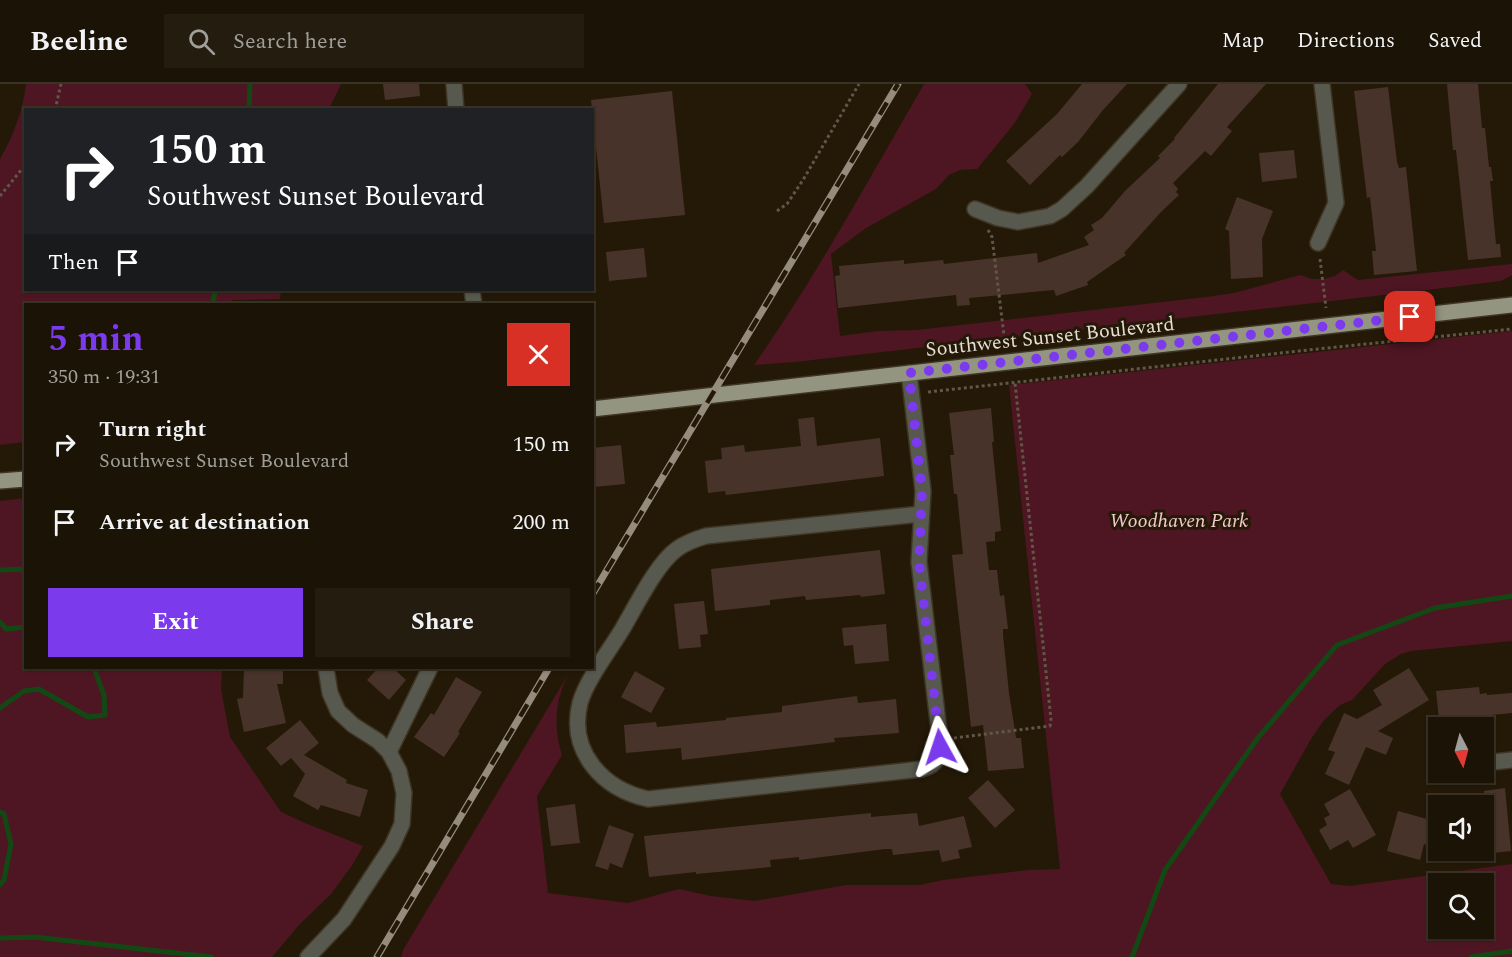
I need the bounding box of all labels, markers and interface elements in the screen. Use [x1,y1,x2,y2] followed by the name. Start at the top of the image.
[164,14,584,68] search box
[30,20,128,63] text: Beeline
[185,25,218,58] icon: search
[233,25,347,58] text: Search here
[1222,25,1264,57] text: Map
[1297,25,1395,57] text: Directions
[1428,25,1482,57] text: Saved
[147,119,266,182] text: 150 m
[48,132,126,210] icon: right
[147,176,485,218] text: Southwest Sunset Boulevard
[48,246,99,279] text: Then
[111,246,144,279] icon: arrive
[1384,291,1435,342] pin
[1393,300,1426,333] icon: arrive
[924,309,1176,365] street label: Southwest Sunset Boulevard
[48,312,144,367] text: 5 min
[507,323,570,386] button: close
[48,362,160,392] text: 350 m · 19:31
[99,413,206,446] text: Turn right
[48,428,81,461] icon: right
[513,428,570,461] text: 150 m
[99,446,349,476] text: Southwest Sunset Boulevard
[48,506,81,539] icon: arrive
[99,506,310,539] text: Arrive at destination
[513,506,570,539] text: 200 m
[1110,506,1249,536] park label: Woodhaven Park
[48,588,303,657] button: Exit
[315,588,570,657] button: Share
[908,715,972,779] position arrow
[1428,717,1494,783] north arrow
[1428,717,1494,939] map controls
[1428,795,1494,861] button: sound
[1428,873,1494,939] button: search

